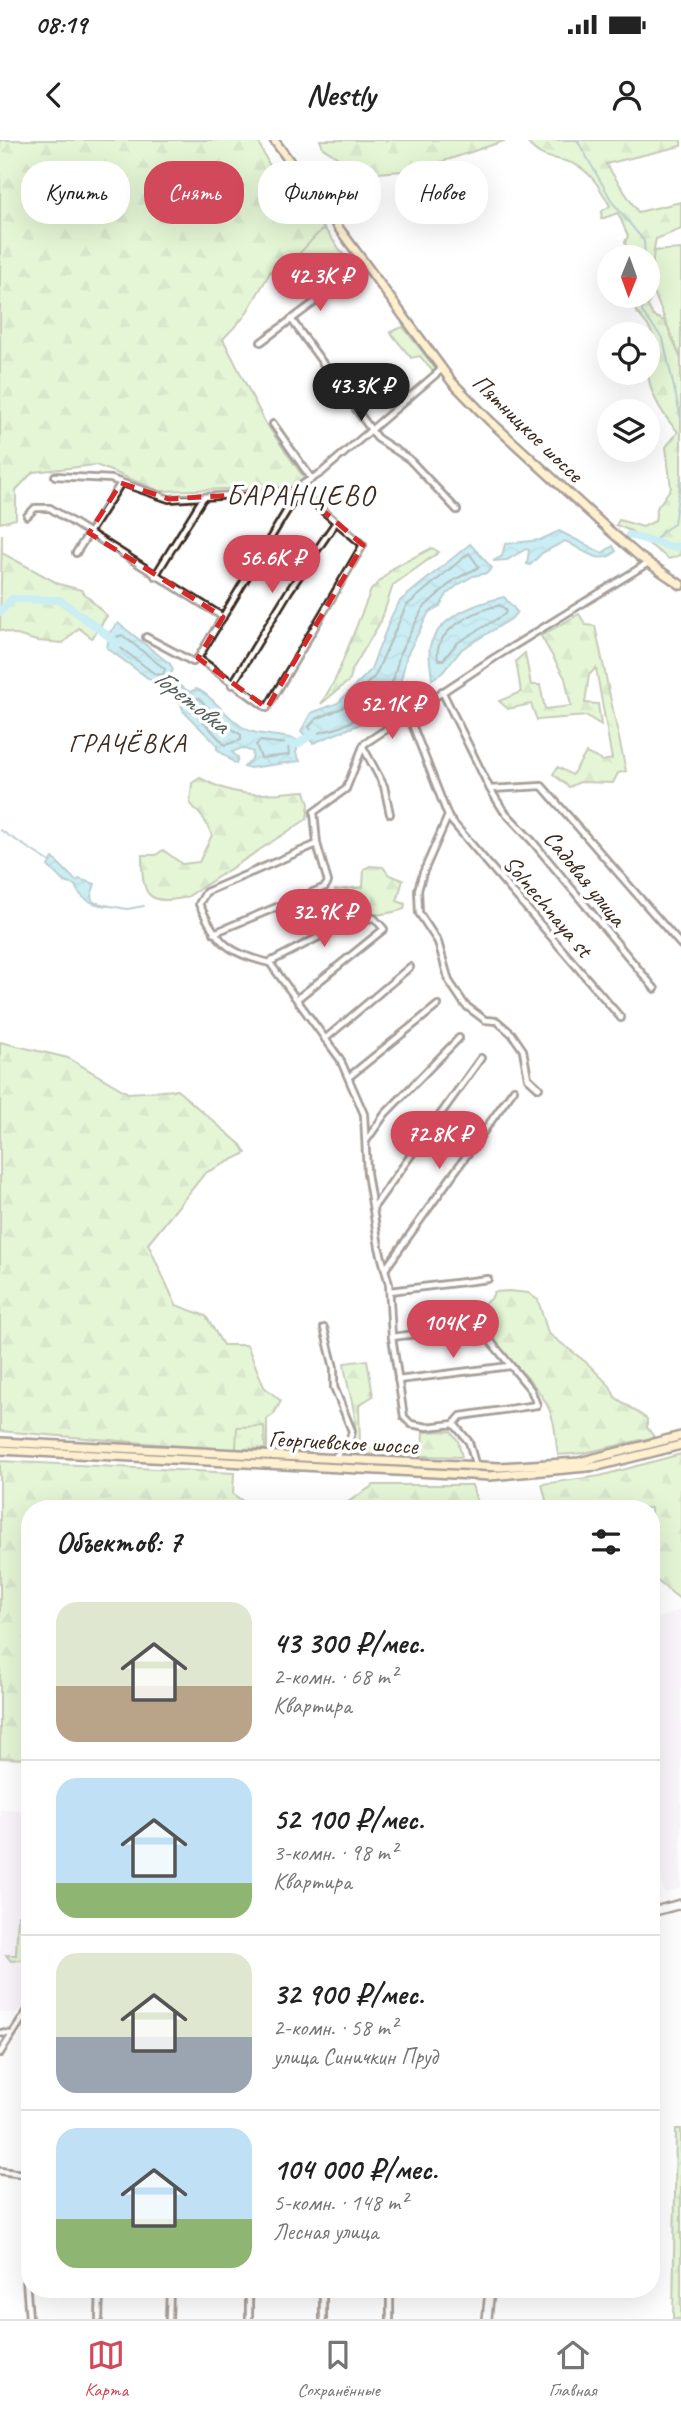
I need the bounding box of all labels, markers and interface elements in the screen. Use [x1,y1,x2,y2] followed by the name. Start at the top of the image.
[35,8,87,41] text: 08:19
[306,74,375,115] text: Nestly
[35,76,73,114] icon: back
[608,76,646,114] icon: person
[21,161,130,224] chip: Купить
[144,161,244,224] chip: Снять
[258,161,381,224] chip: Фильтры
[395,161,488,224] chip: Новое
[597,245,660,308] north arrow
[597,245,660,462] map controls
[255,254,385,313] pin: 42.3K ₽
[288,261,352,290] text: 42.3K ₽
[597,322,660,385] button: locate
[296,364,426,423] pin: 43.3K ₽
[466,368,591,490] street label: Пятницкое шоссе
[329,371,393,400] text: 43.3K ₽
[597,399,660,462] button: layers
[226,478,377,513] district label: БАРАНЦЕВО
[207,536,337,595] pin: 56.6K ₽
[239,543,305,572] text: 56.6K ₽
[148,661,238,742] water label: Горетовка
[327,682,457,741] pin: 52.1K ₽
[360,689,424,718] text: 52.1K ₽
[69,727,187,760] district label: ГРАЧЁВКА
[537,824,634,933] street label: Садовая улица
[497,849,601,965] street label: Solnechnaya st
[259,890,389,949] pin: 32.9K ₽
[292,897,356,926] text: 32.9K ₽
[374,1112,504,1171] pin: 72.8K ₽
[407,1119,471,1148] text: 72.8K ₽
[396,1300,510,1360] pin: 104K ₽
[423,1308,483,1337] text: 104K ₽
[268,1423,420,1461] street label: Георгиевское шоссе
[56,1523,181,1561] text: Объектов: 7
[587,1523,625,1561] icon: filters
[273,1624,424,1662] text: 43 300 ₽/мес.
[112,1630,196,1714] icon: home
[273,1662,397,1691] text: 2-комн. · 68 m²
[273,1691,351,1720] text: Квартира
[273,1800,424,1838] text: 52 100 ₽/мес.
[112,1806,196,1890] icon: home
[273,1838,397,1867] text: 3-комн. · 98 m²
[273,1867,351,1896] text: Квартира
[273,1975,424,2013] text: 32 900 ₽/мес.
[112,1981,196,2065] icon: home
[273,2013,397,2042] text: 2-комн. · 58 m²
[273,2042,438,2071] text: улица Синичкин Пруд
[273,2150,438,2188] text: 104 000 ₽/мес.
[112,2156,196,2240] icon: home
[273,2188,407,2217] text: 5-комн. · 148 m²
[273,2217,378,2246] text: Лесная улица
[85,2336,128,2402] tab: Карта
[297,2336,380,2402] tab: Сохранённые
[549,2336,596,2402] tab: Главная

